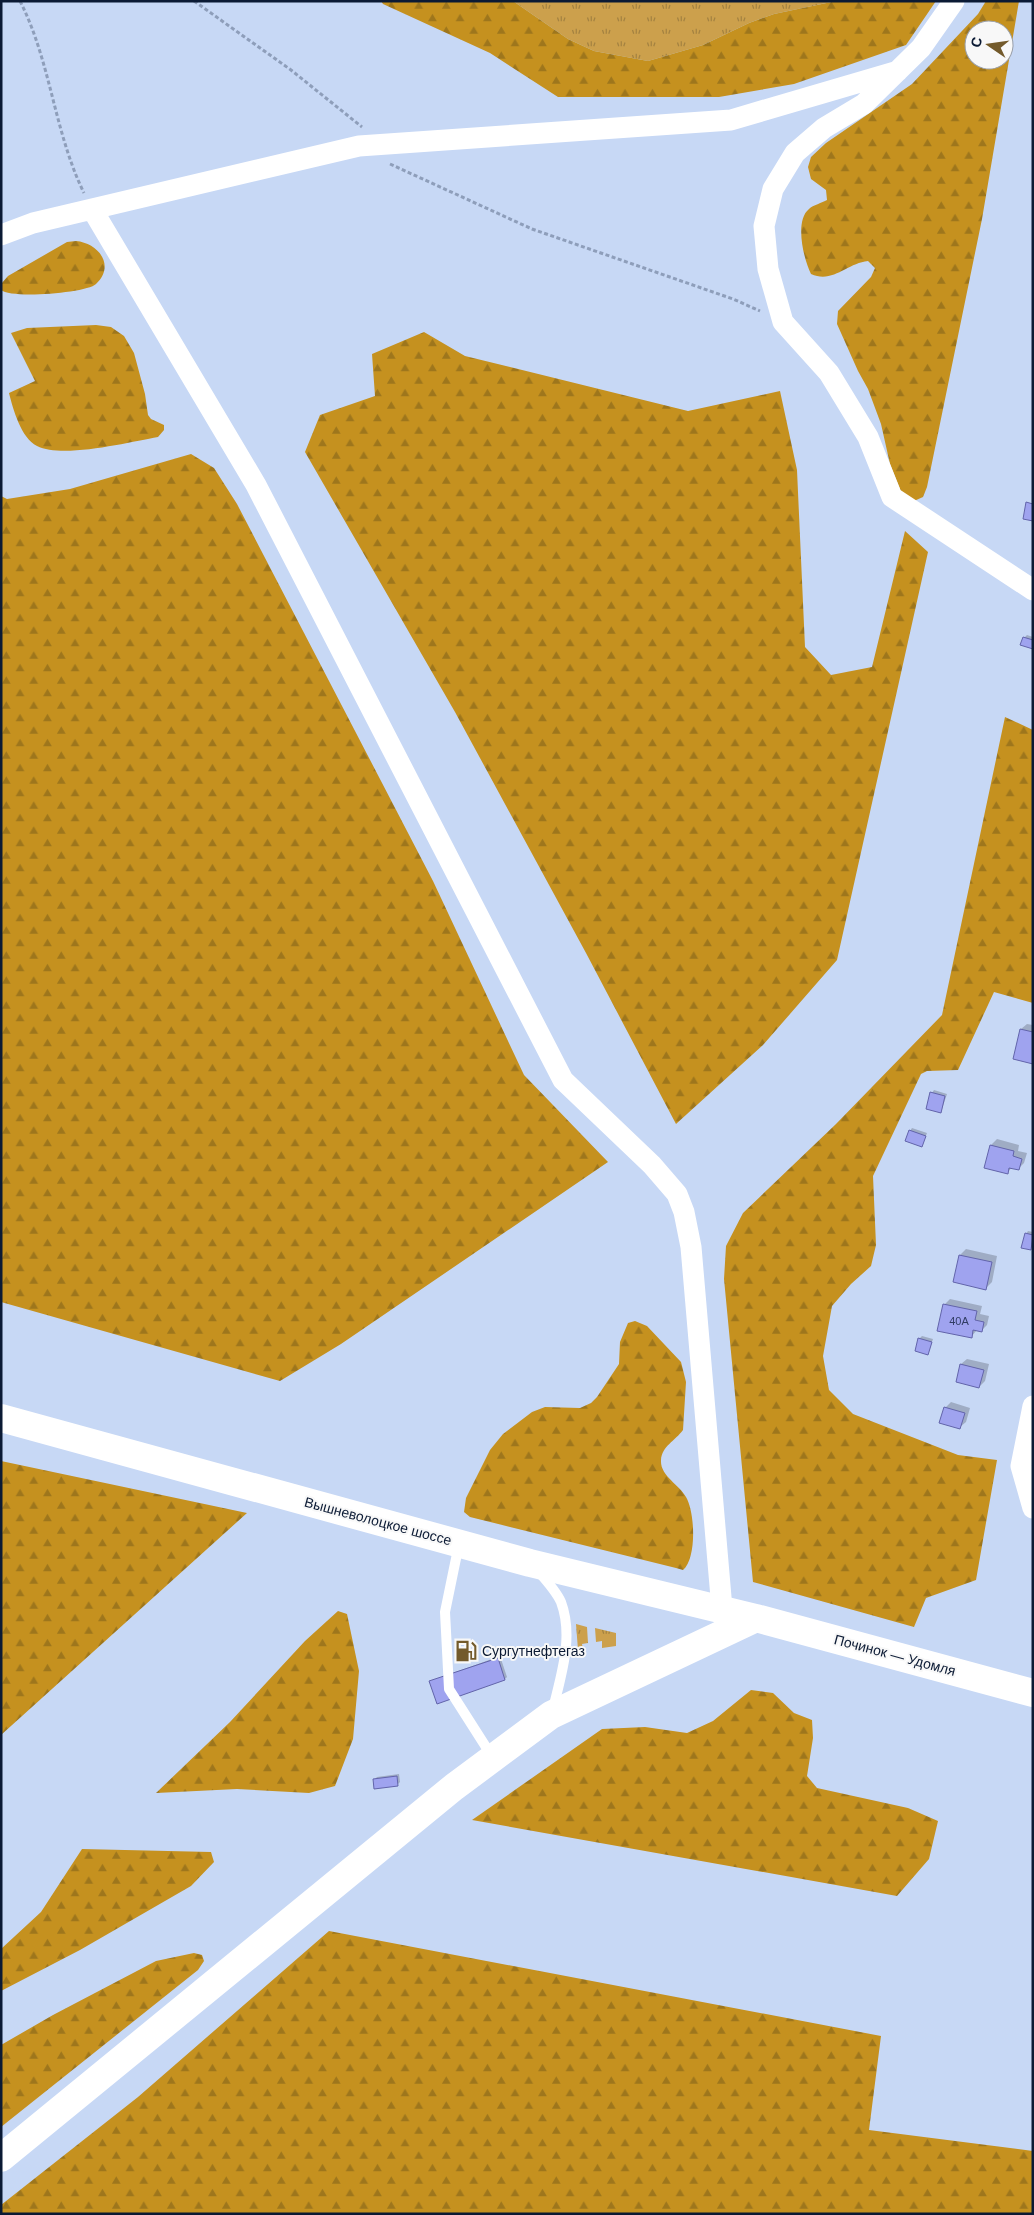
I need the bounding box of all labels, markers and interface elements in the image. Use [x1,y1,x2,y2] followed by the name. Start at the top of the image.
[964,20,1014,70] north arrow
[967,35,985,49] text: С
[949,1315,969,1327] house number: 40А
[303,1494,453,1548] street label: Вышневолоцкое шоссе
[832,1631,958,1679] street label: Починок — Удомля
[453,1638,479,1664] fuel station icon: Сургутнефтегаз
[482,1643,585,1659] place label: Сургутнефтегаз

